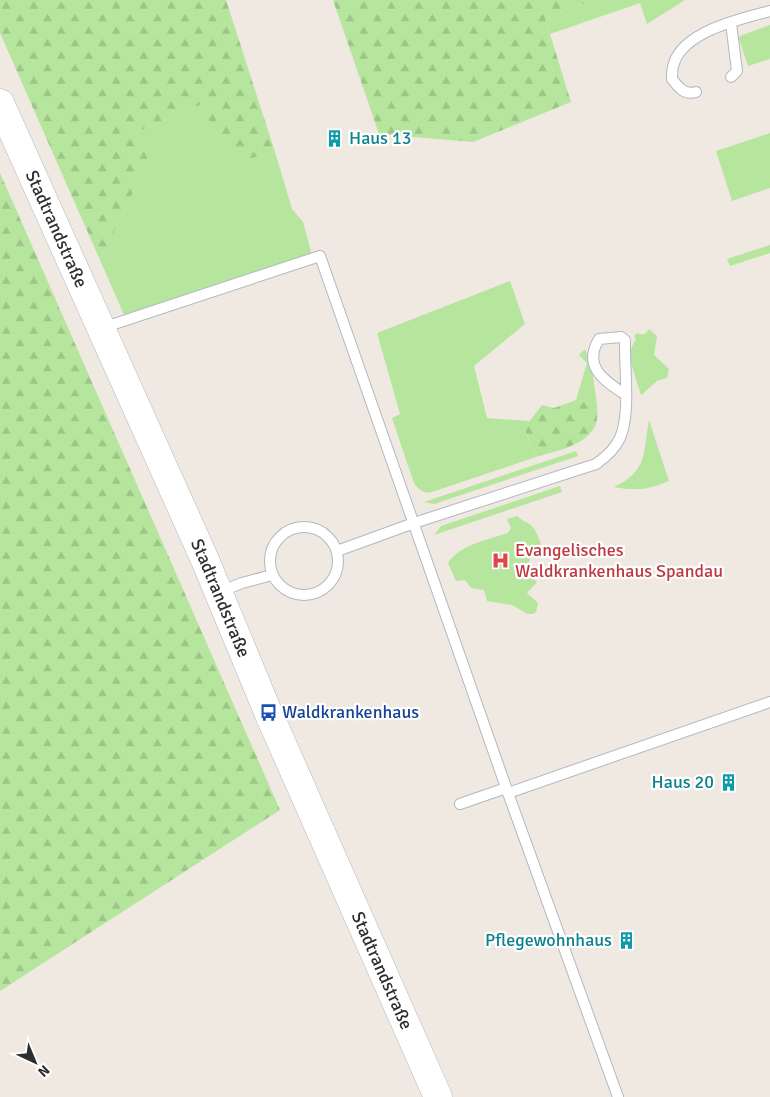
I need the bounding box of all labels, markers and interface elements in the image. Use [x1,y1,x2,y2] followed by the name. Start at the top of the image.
[349,127,411,149] place label: Haus 13
[325,128,345,148] building icon: Haus 13
[21,167,92,291] street label: Stadtrandstraße
[186,535,255,661] street label: Stadtrandstraße
[515,539,723,582] place label: Evangelisches Waldkrankenhaus Spandau
[491,550,511,570] hospital icon: Evangelisches Waldkrankenhaus Spandau
[282,701,419,723] place label: Waldkrankenhaus
[258,702,278,722] bus stop icon: Waldkrankenhaus
[652,771,714,793] place label: Haus 20
[718,772,738,792] building icon: Haus 20
[347,908,418,1033] street label: Stadtrandstraße
[485,929,612,951] place label: Pflegewohnhaus
[616,930,636,950] building icon: Pflegewohnhaus
[10,1037,60,1087] north arrow
[34,1061,53,1080] text: N

